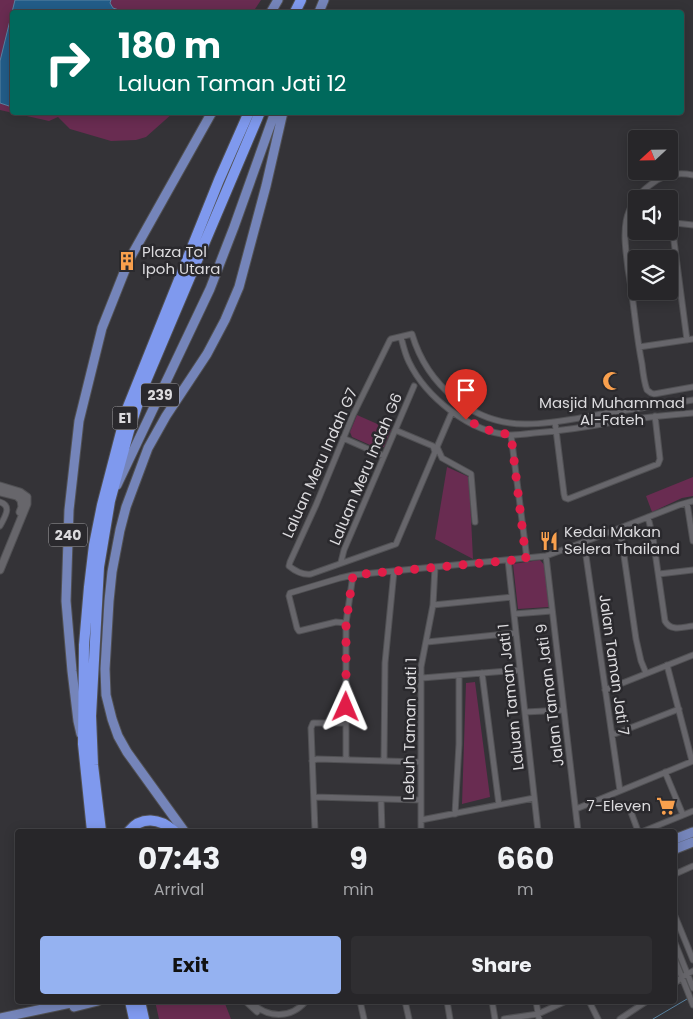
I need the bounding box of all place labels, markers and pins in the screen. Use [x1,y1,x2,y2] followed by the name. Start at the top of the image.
[142,241,221,279] place label: Plaza Tol Ipoh Utara
[116,250,138,272] building icon: Plaza Tol Ipoh Utara
[445,369,487,420] pin
[601,370,623,392] mosque icon: Masjid Muhammad Al-Fateh
[539,392,685,430] place label: Masjid Muhammad Al-Fateh
[564,521,680,559] place label: Kedai Makan Selera Thailand
[538,530,560,552] restaurant icon: Kedai Makan Selera Thailand
[587,795,651,816] place label: 7-Eleven
[655,795,677,817] supermarket icon: 7-Eleven

